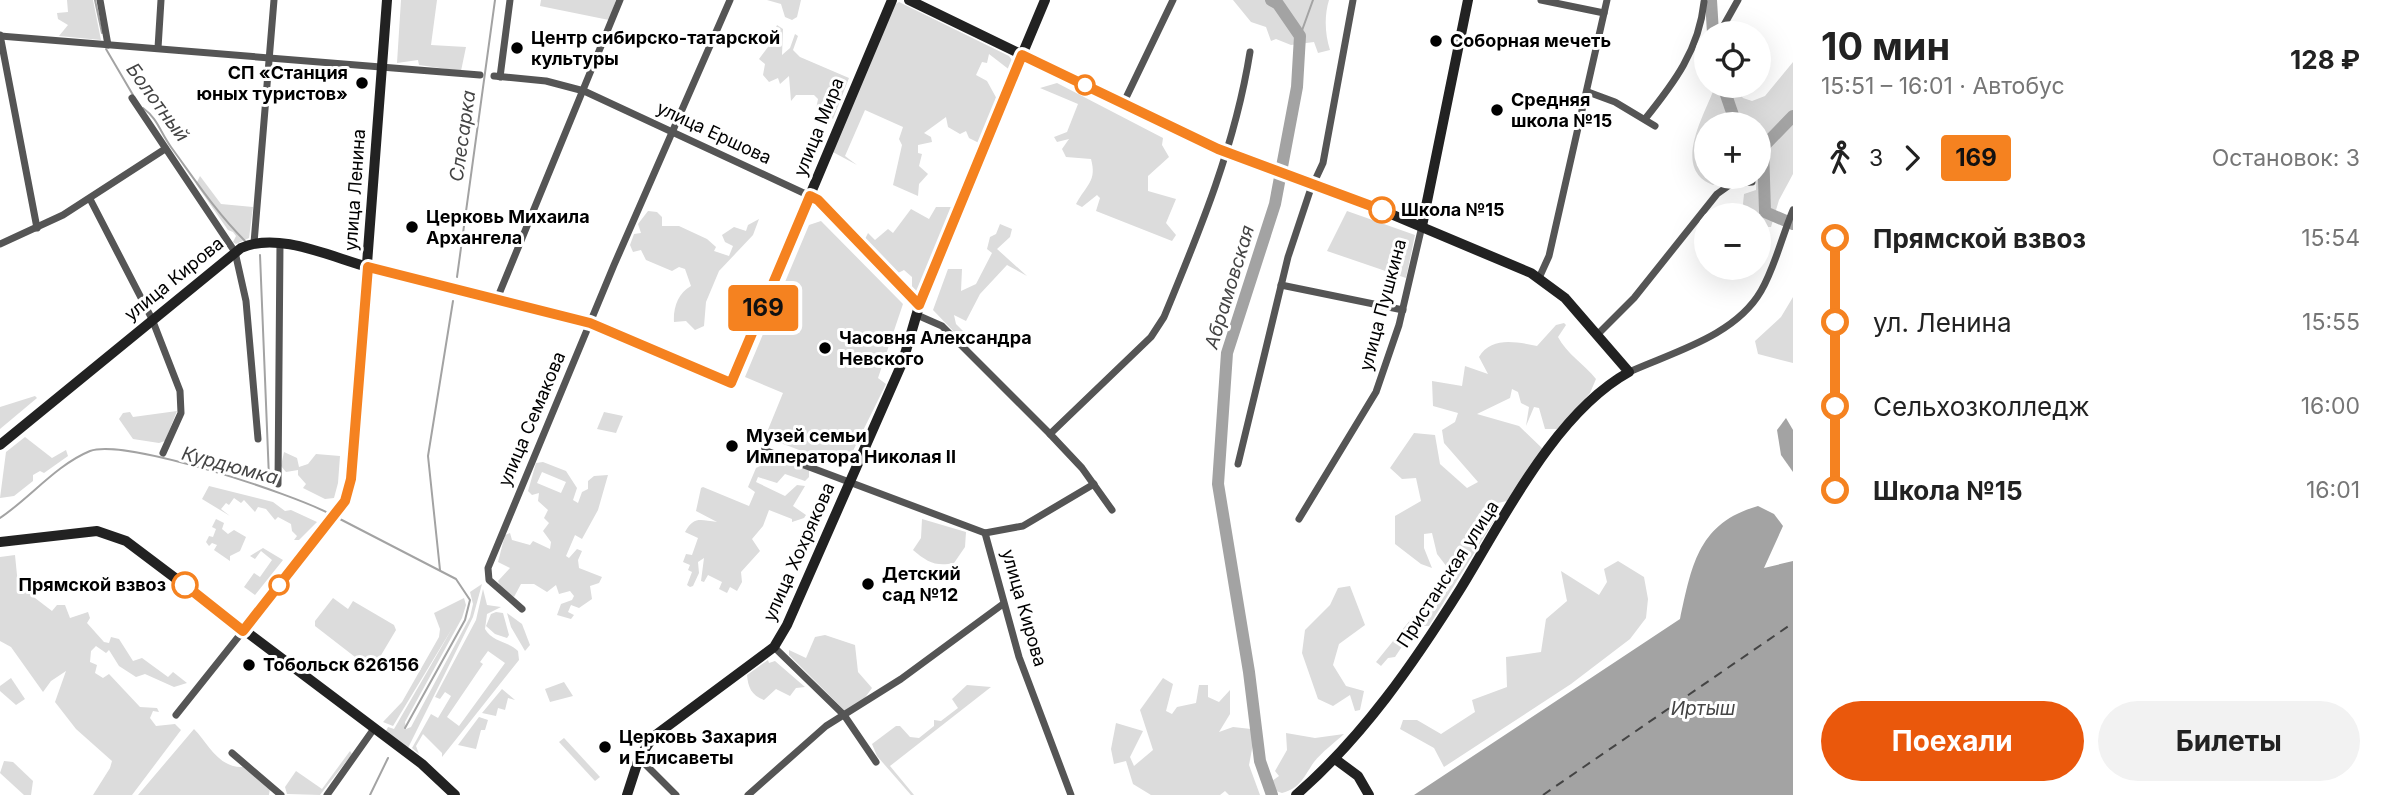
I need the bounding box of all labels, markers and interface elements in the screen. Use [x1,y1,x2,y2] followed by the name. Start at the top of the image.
[1694,21,1771,280] map controls
[1694,21,1771,98] button: locate
[1821,23,1950,69] text: 10 мин
[531,27,780,69] place label: Центр сибирско-татарской культуры
[1450,30,1611,51] place label: Соборная мечеть
[1428,33,1444,49] marker: Соборная мечеть
[509,40,525,56] marker: Центр сибирско-татарской культуры
[2290,44,2360,75] text: 128 ₽
[121,58,194,146] water label: Болотный
[196,62,348,104] place label: СП «Станция юных туристов»
[1821,72,2065,100] text: 15:51 – 16:01 · Автобус
[789,74,848,179] street label: улица Мира
[354,75,370,91] marker: СП «Станция юных туристов»
[1075,75,1095,95] unlabelled marker
[445,89,480,183] water label: Слесарка
[1511,89,1612,131] place label: Средняя школа №15
[654,97,775,168] street label: улица Ершова
[1489,102,1505,118] marker: Средняя школа №15
[1694,112,1771,189] button: +
[340,128,369,252] street label: улица Ленина
[1821,139,1859,177] icon: walk
[1893,139,1931,177] icon: forward
[1955,143,1997,172] text: 169
[1869,144,1883,172] text: 3
[2212,144,2360,172] text: Остановок: 3
[1369,197,1395,223] marker: Школа №15
[1401,199,1505,220] place label: Школа №15
[1694,203,1771,280] button: −
[426,206,590,248] place label: Церковь Михаила Архангела
[404,219,420,235] marker: Церковь Михаила Архангела
[1199,223,1259,353] water label: Абрамовская
[1873,223,2086,254] text: Прямской взвоз
[2301,224,2360,252] text: 15:54
[120,232,227,325] street label: улица Кирова
[1355,237,1410,373] street label: улица Пушкина
[723,285,803,331] line badge: 169
[742,293,784,322] text: 169
[1873,307,2012,338] text: ул. Ленина
[2302,308,2360,336] text: 15:55
[839,327,1032,369] place label: Часовня Александра Невского
[817,340,833,356] marker: Часовня Александра Невского
[494,348,569,489] street label: улица Семакова
[1873,391,2090,422] text: Сельхозколледж
[2301,392,2360,420] text: 16:00
[746,425,956,467] place label: Музей семьи Императора Николая II
[724,438,740,454] marker: Музей семьи Императора Николая II
[179,442,281,489] water label: Курдюмка
[1873,475,2023,506] text: Школа №15
[2306,476,2360,504] text: 16:01
[759,479,839,624] street label: улица Хохрякова
[1392,496,1503,651] street label: Пристанская улица
[998,547,1051,669] street label: улица Кирова
[882,563,961,605] place label: Детский сад №12
[172,572,198,598] marker: Прямской взвоз
[19,574,166,595] place label: Прямской взвоз
[269,575,289,595] unlabelled marker
[860,576,876,592] marker: Детский сад №12
[263,654,419,675] place label: Тобольск 626156
[241,657,257,673] marker: Тобольск 626156
[1671,697,1736,720] water label: Иртыш
[1821,701,2084,781] button: Поехали
[2098,701,2360,781] button: Билеты
[619,726,777,768] place label: Церковь Захария и Елисаветы
[597,739,613,755] marker: Церковь Захария и Елисаветы

